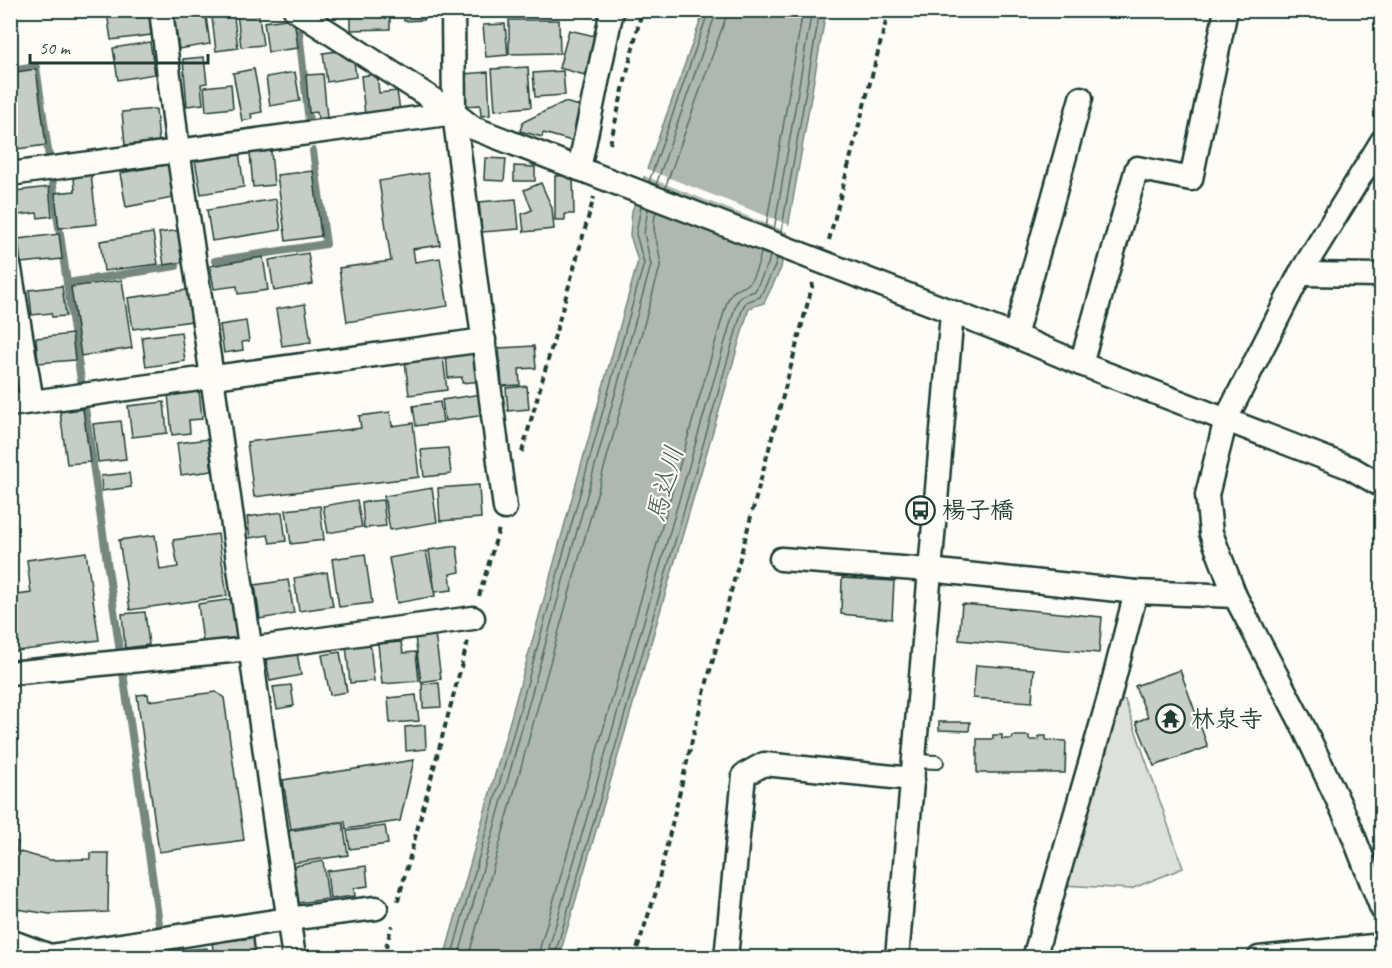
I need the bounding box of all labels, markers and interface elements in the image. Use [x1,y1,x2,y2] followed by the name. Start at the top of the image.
[30,27,208,65] scale bar
[39,37,72,59] text: 50 m
[639,442,691,526] water label: 馬込川
[905,494,937,526] bus stop icon: 楊子橋
[942,495,1014,525] place label: 楊子橋
[1154,703,1186,735] temple icon: 林泉寺
[1191,704,1263,734] place label: 林泉寺

